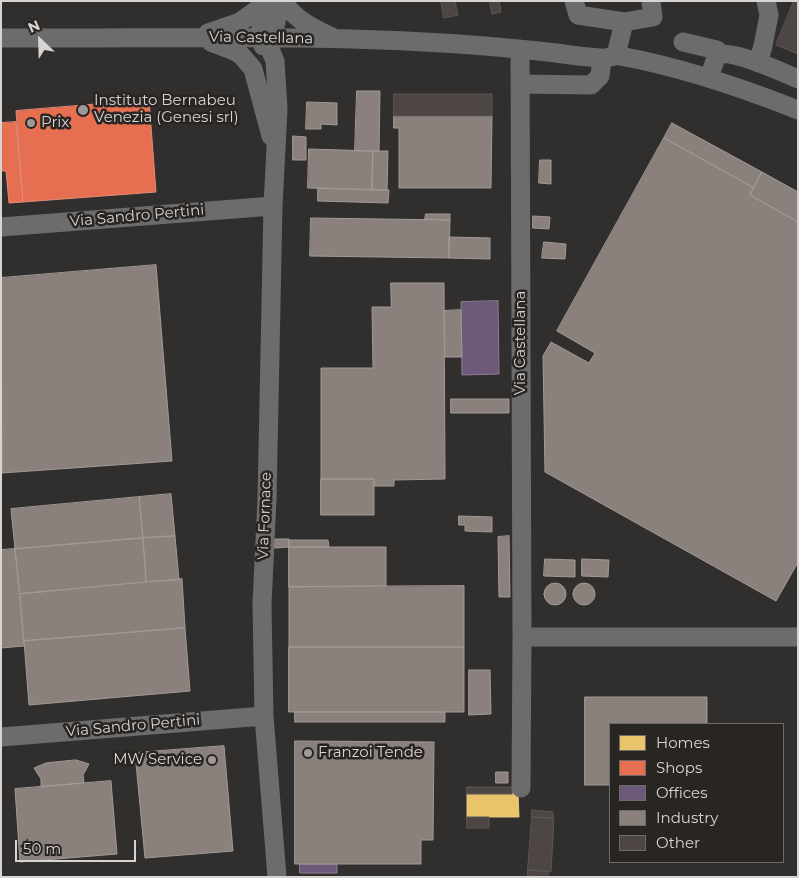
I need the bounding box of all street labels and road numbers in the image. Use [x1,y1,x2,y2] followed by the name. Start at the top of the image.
[209,28,313,48] street label: Via Castellana
[69,201,205,231] street label: Via Sandro Pertini
[512,291,530,395] street label: Via Castellana
[254,472,276,560] street label: Via Fornace
[65,711,201,741] street label: Via Sandro Pertini

